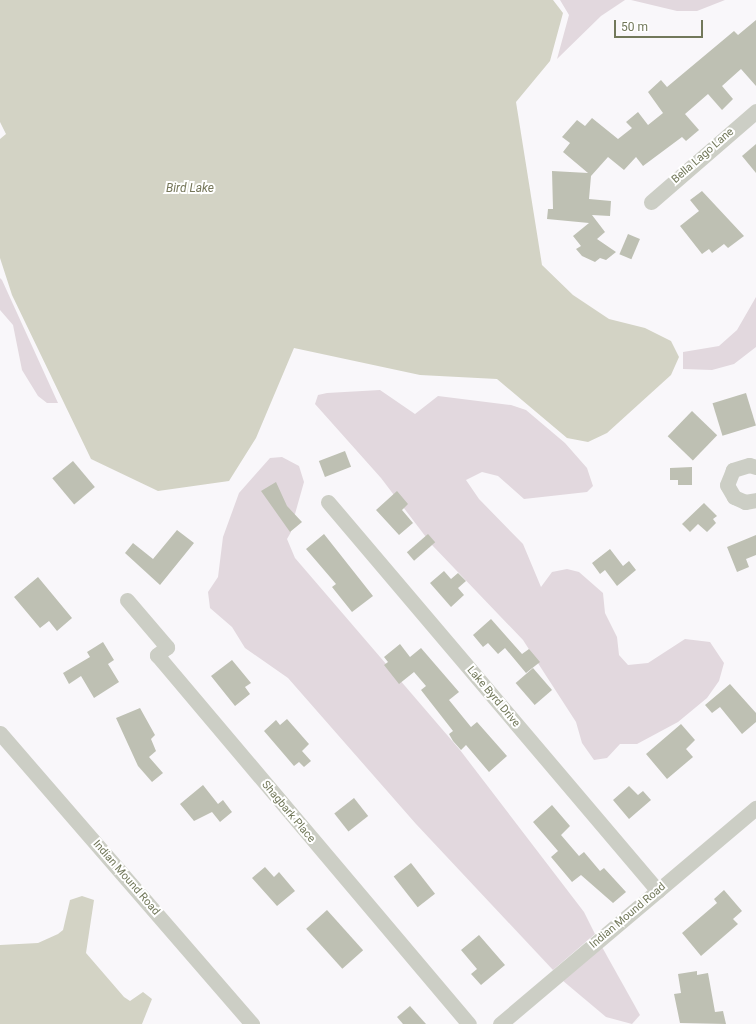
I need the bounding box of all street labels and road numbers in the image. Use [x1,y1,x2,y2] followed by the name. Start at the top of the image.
[669,126,737,186] street label: Bella Lago Lane
[464,664,522,730] street label: Lake Byrd Drive
[258,779,318,845] street label: Shagbark Place
[90,838,162,918] street label: Indian Mound Road
[587,880,669,952] street label: Indian Mound Road

